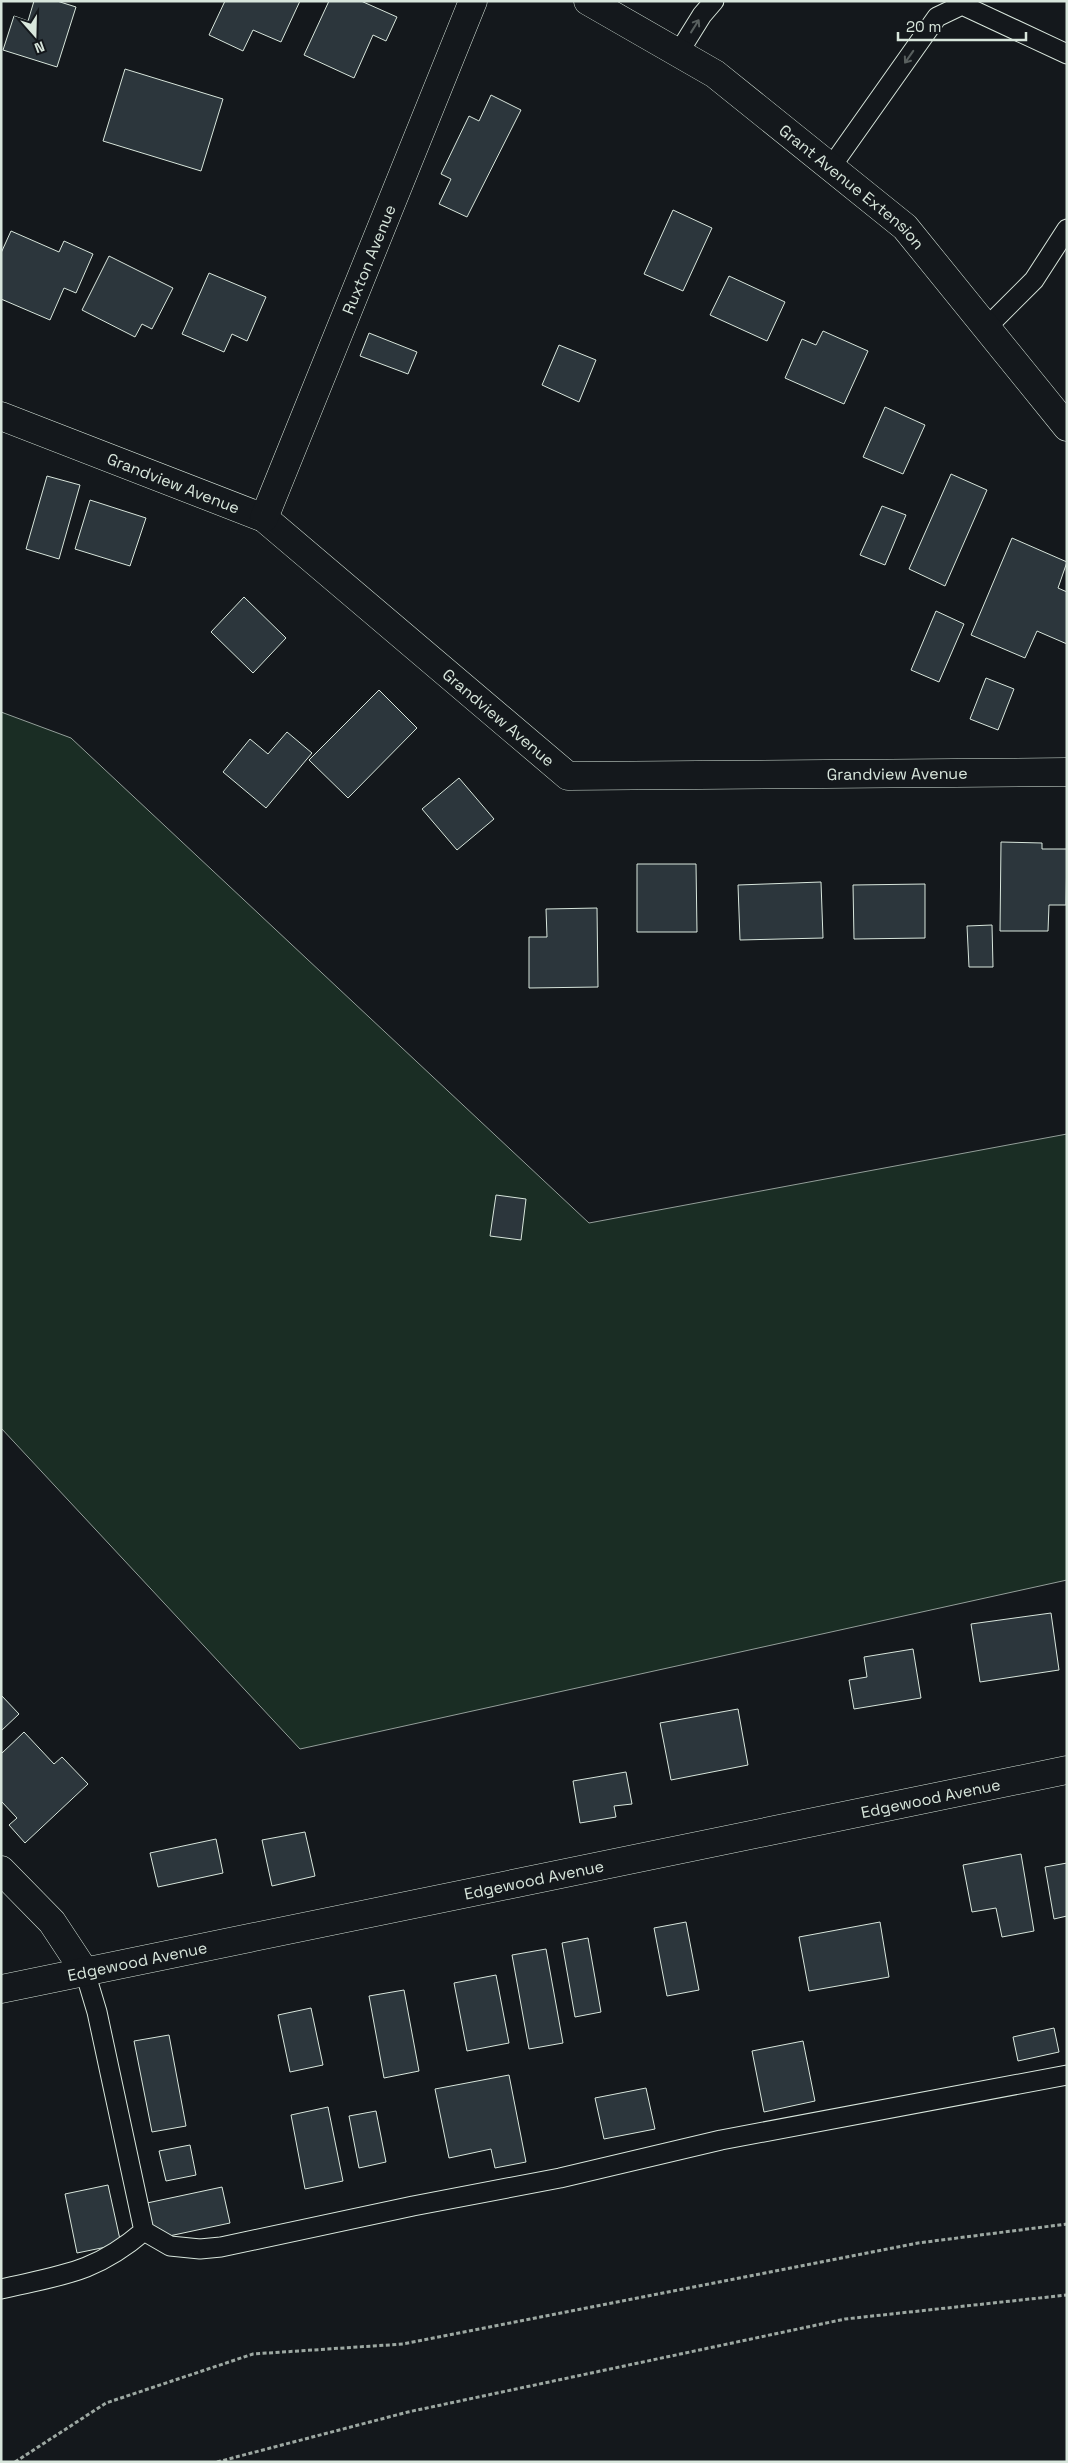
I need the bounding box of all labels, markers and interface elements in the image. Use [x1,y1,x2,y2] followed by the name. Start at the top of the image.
[10,10,60,60] north arrow
[898,10,1026,42] scale bar
[906,17,941,36] text: 20 m
[691,19,701,33] one-way arrow
[32,37,47,57] text: N
[904,50,914,64] one-way arrow
[775,119,929,253] street label: Grant Avenue Extension
[337,201,400,317] street label: Ruxton Avenue
[104,448,243,518] street label: Grandview Avenue
[438,664,559,771] street label: Grandview Avenue
[827,762,968,784] street label: Grandview Avenue
[859,1773,1002,1823] street label: Edgewood Avenue
[462,1855,606,1904] street label: Edgewood Avenue
[65,1936,209,1986] street label: Edgewood Avenue

